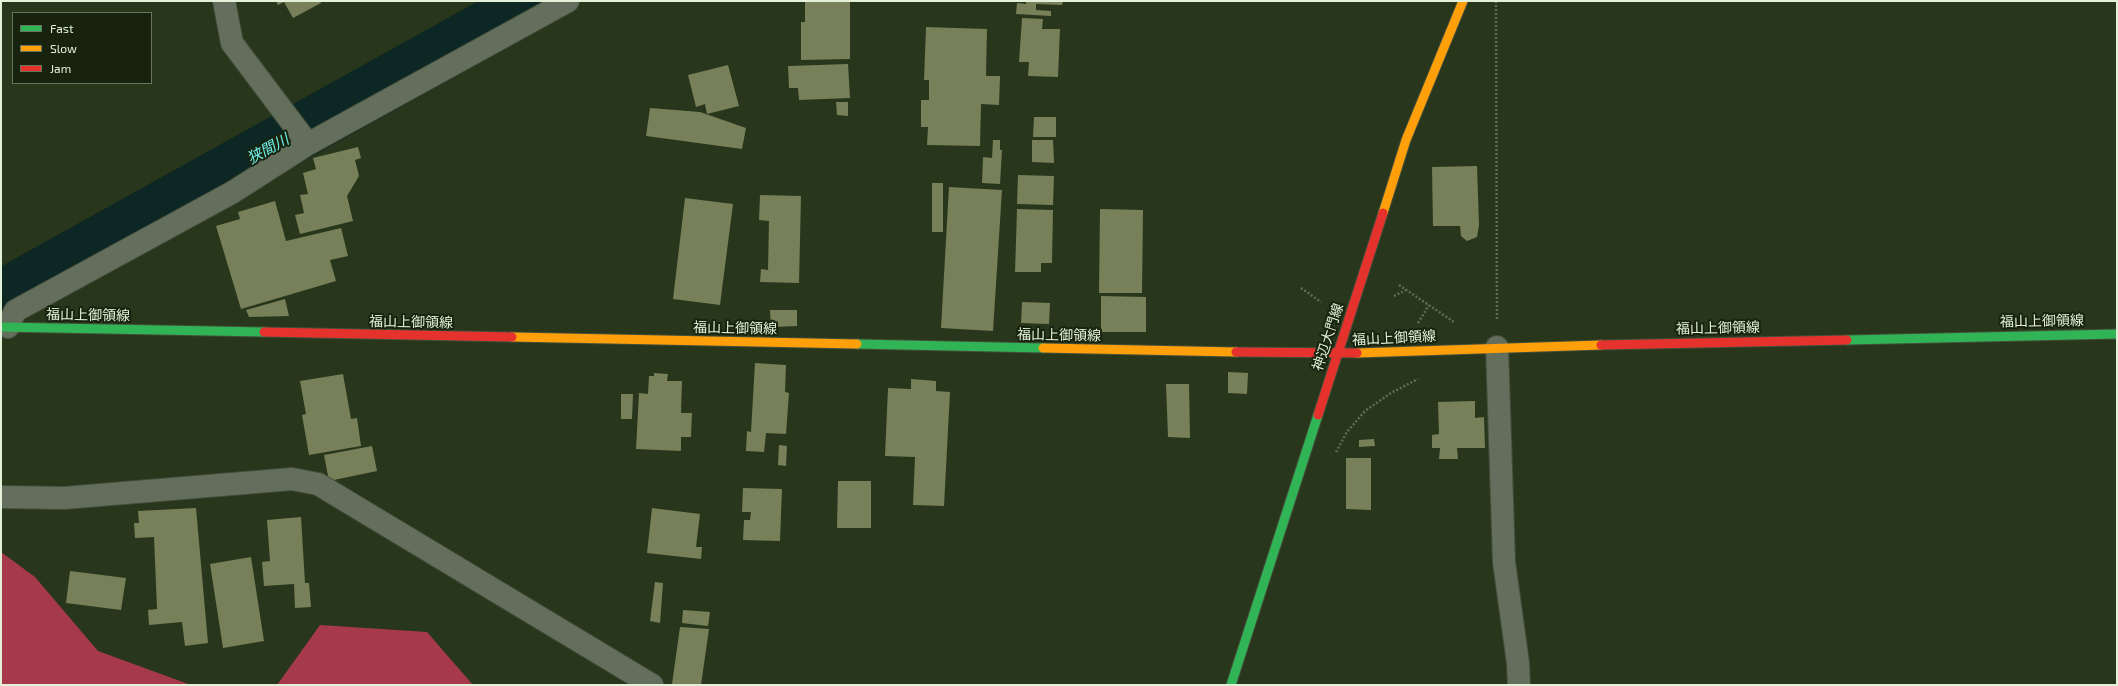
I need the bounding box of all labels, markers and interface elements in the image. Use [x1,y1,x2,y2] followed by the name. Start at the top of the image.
[12,12,152,84] legend
[50,21,73,35] text: Fast
[50,41,77,55] text: Slow
[50,61,71,75] text: Jam
[244,130,292,168] water label: 狭間川
[1309,301,1347,373] street label: 神辺大門線
[46,306,130,324] street label: 福山上御領線
[2000,312,2084,330] street label: 福山上御領線
[369,313,453,331] street label: 福山上御領線
[693,319,777,337] street label: 福山上御領線
[1676,319,1760,337] street label: 福山上御領線
[1017,326,1101,344] street label: 福山上御領線
[1352,327,1436,349] street label: 福山上御領線

